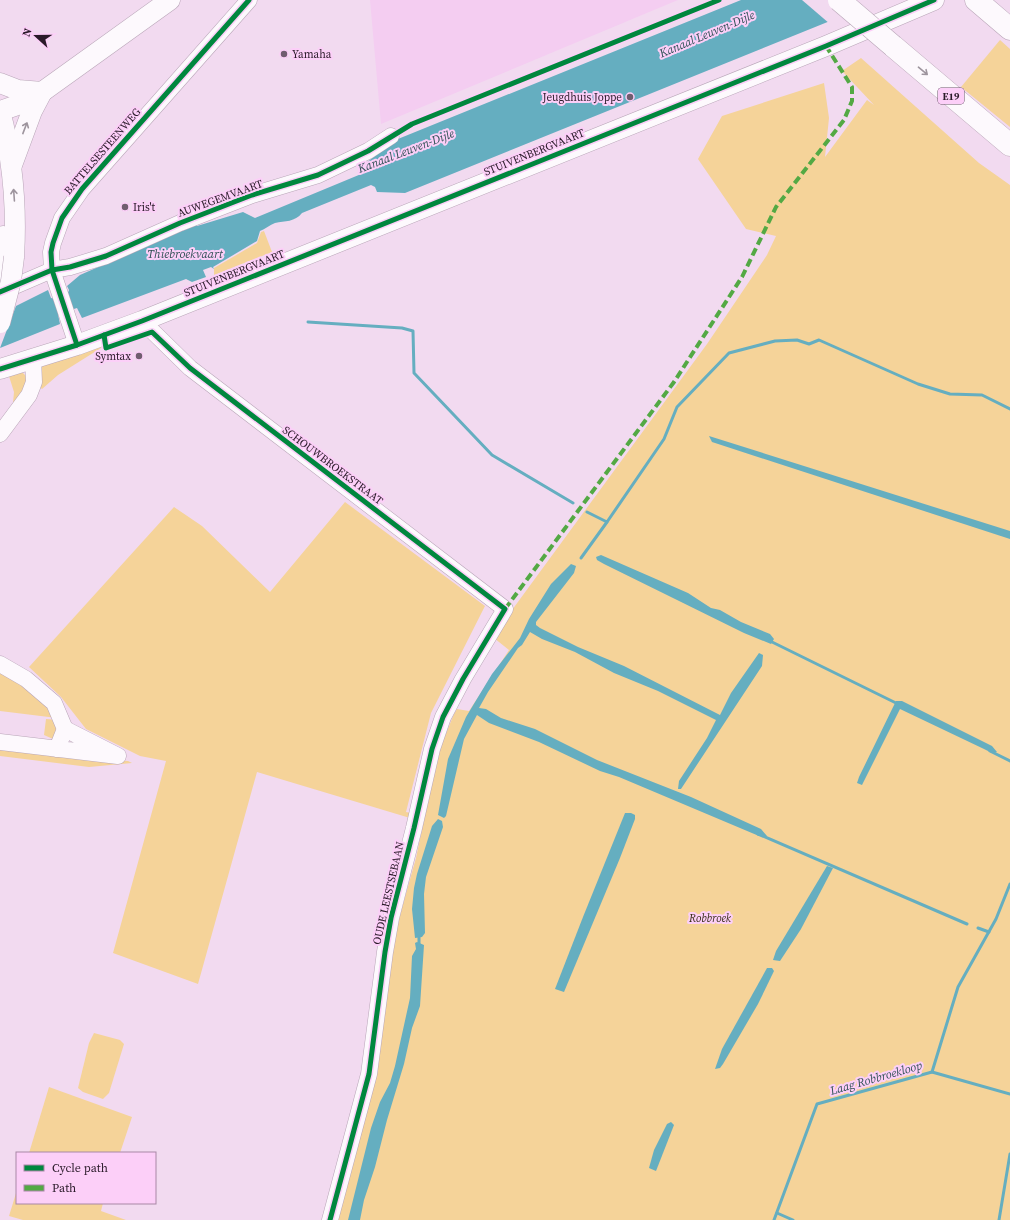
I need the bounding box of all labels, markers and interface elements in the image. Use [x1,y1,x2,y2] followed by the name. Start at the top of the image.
[656,7,757,62] water label: Kanaal Leuven-Dijle
[16,16,56,56] north arrow
[19,26,36,39] text: N
[292,47,332,62] place label: Yamaha
[279,49,289,59] marker: Yamaha
[917,67,928,76] one-way arrow
[938,88,964,104] road number: E19
[542,90,622,105] place label: Jeugdhuis Joppe
[625,92,635,102] marker: Jeugdhuis Joppe
[61,105,144,198] street label: BATTELSESTEENWEG
[22,123,30,135] one-way arrow
[355,125,457,177] water label: Kanaal Leuven-Dijle
[482,125,587,180] street label: STUIVENBERGVAART
[175,176,265,221] street label: AUWEGEMVAART
[11,189,18,202] one-way arrow
[133,200,156,215] place label: Iris't
[120,202,130,212] marker: Iris't
[147,246,224,262] water label: Thiebroekvaart
[182,246,287,301] street label: STUIVENBERGVAART
[95,349,131,364] place label: Symtax
[134,351,144,361] marker: Symtax
[279,423,386,508] street label: SCHOUWBROEKSTRAAT
[369,840,408,946] street label: OUDE LEESTSEBAAN
[688,911,732,926] park label: Robbroek
[827,1057,924,1099] water label: Laag Robbroekloop
[16,1152,156,1204] legend
[52,1160,108,1176] text: Cycle path
[52,1180,76,1196] text: Path

